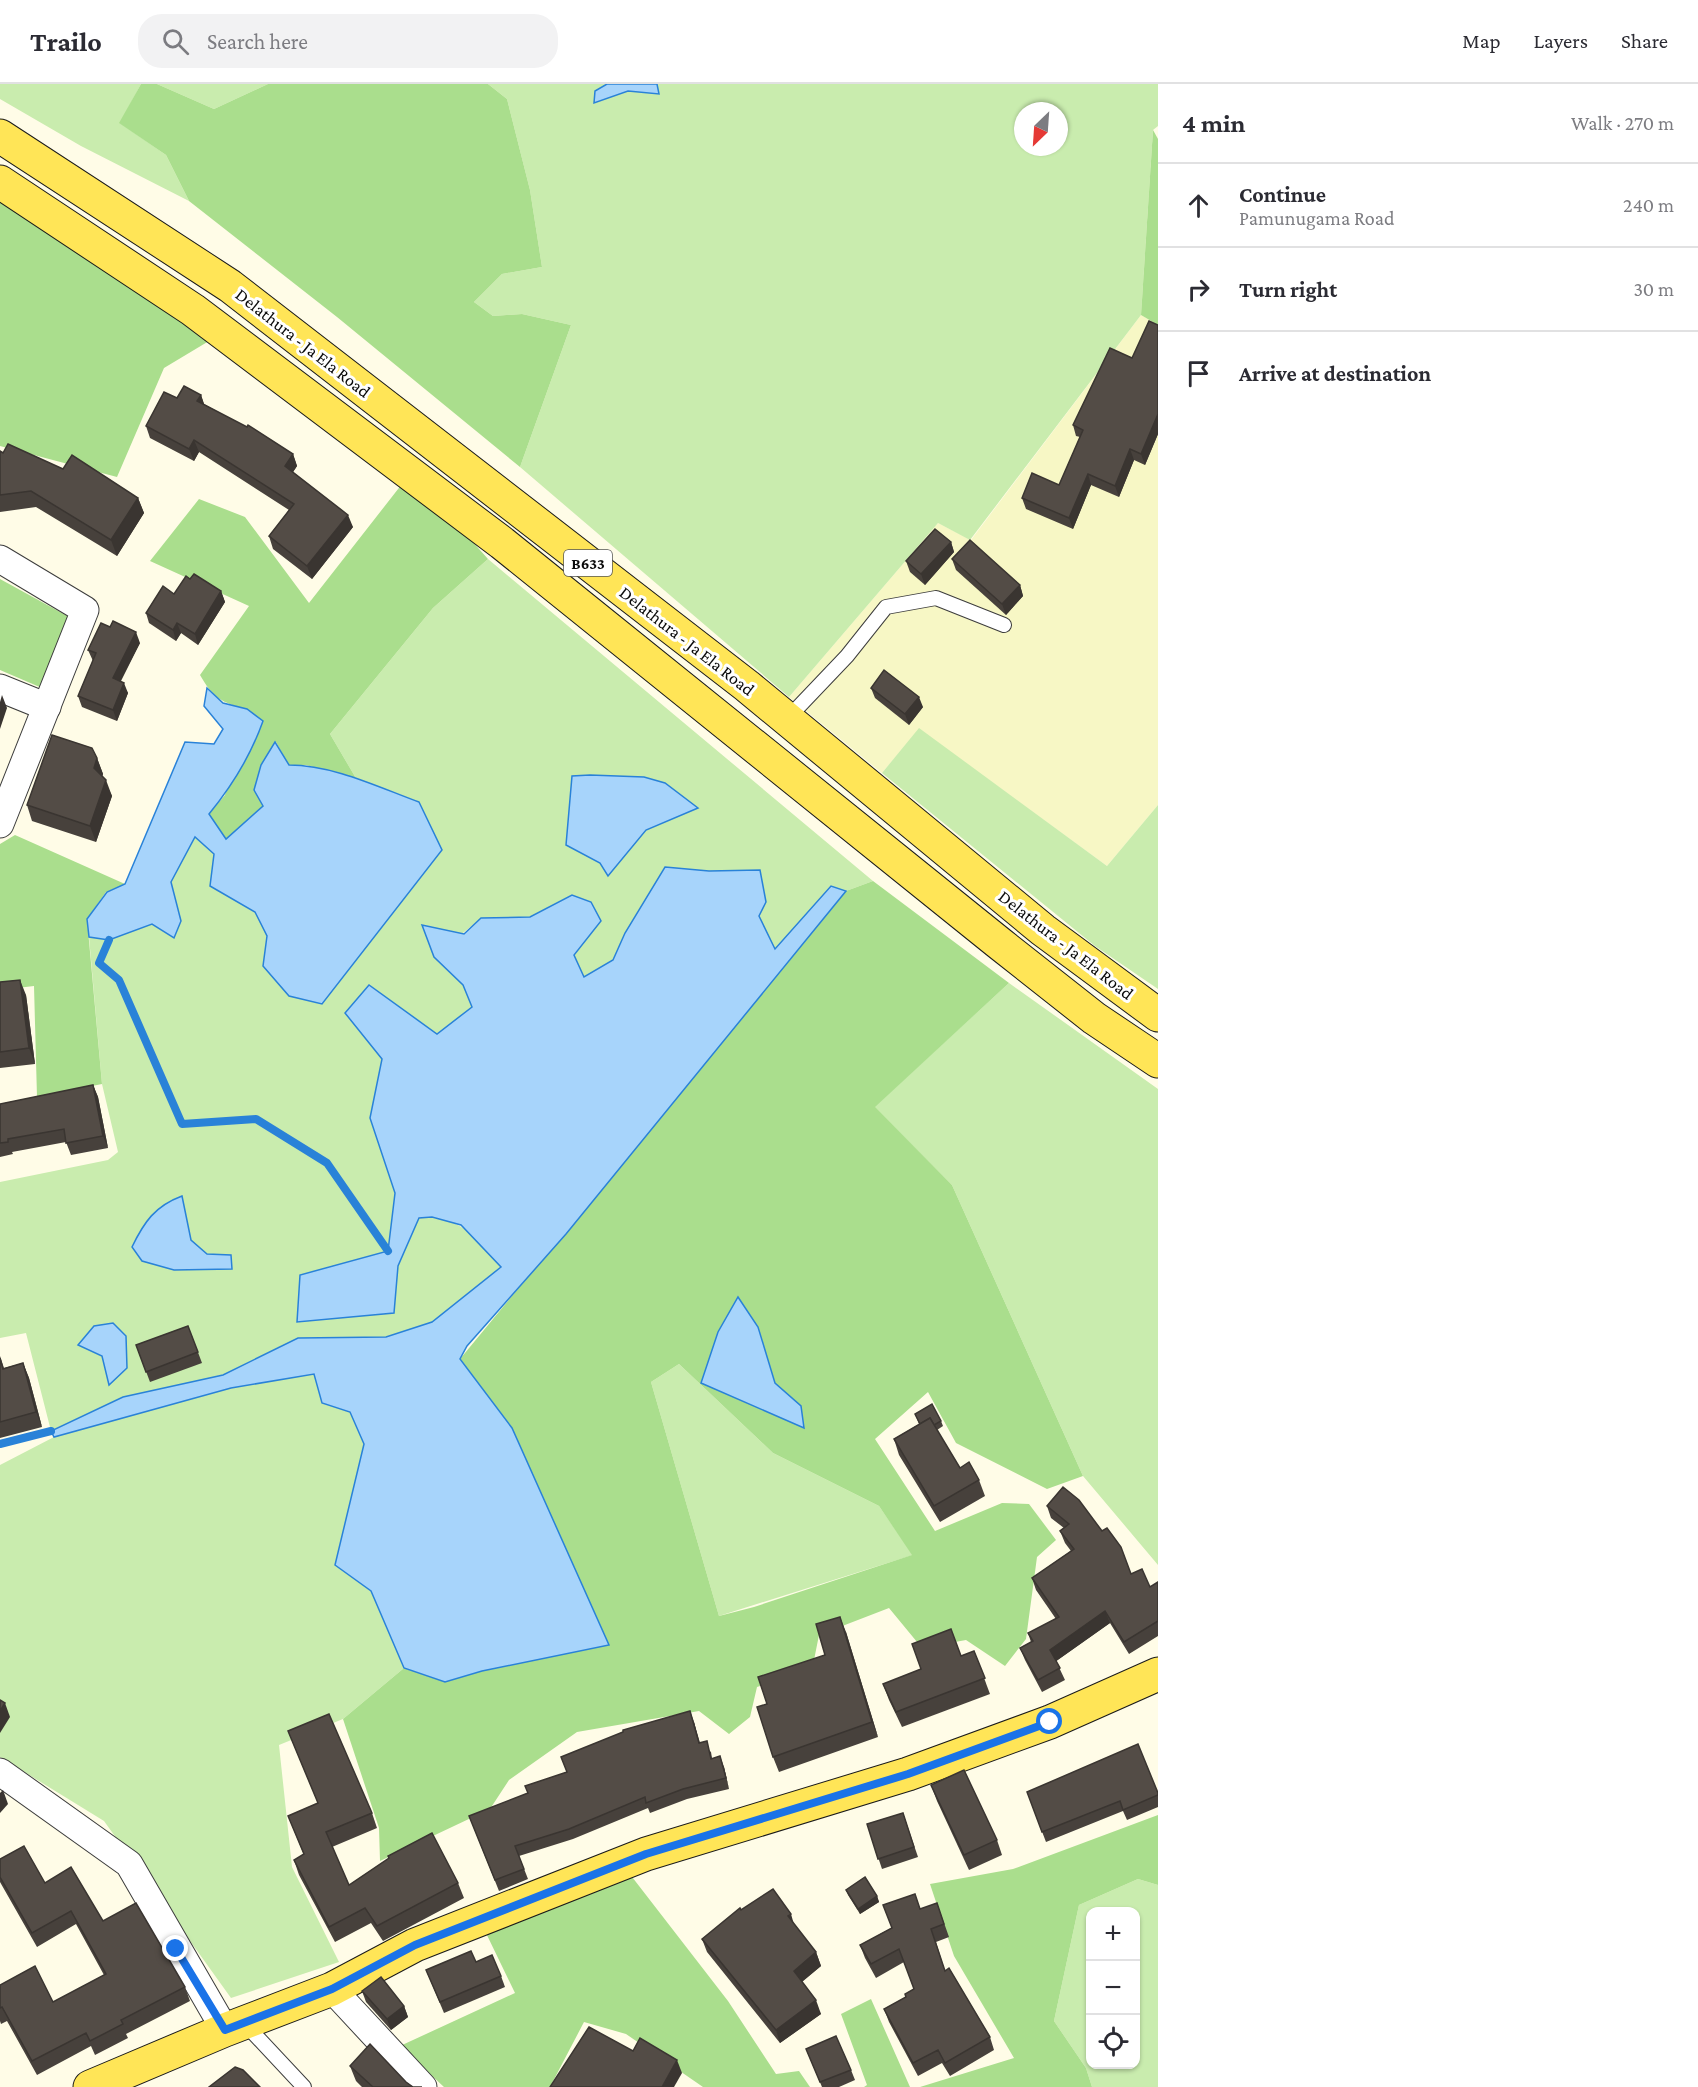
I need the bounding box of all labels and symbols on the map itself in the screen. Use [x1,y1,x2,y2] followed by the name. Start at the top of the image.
[1014,102,1068,156] north arrow
[232,284,375,402] street label: Delathura - Ja Ela Road
[564,550,612,576] road number: B633
[616,582,759,700] street label: Delathura - Ja Ela Road
[995,886,1138,1004] street label: Delathura - Ja Ela Road
[1036,1708,1062,1734] route start
[162,1935,188,1961] route end

